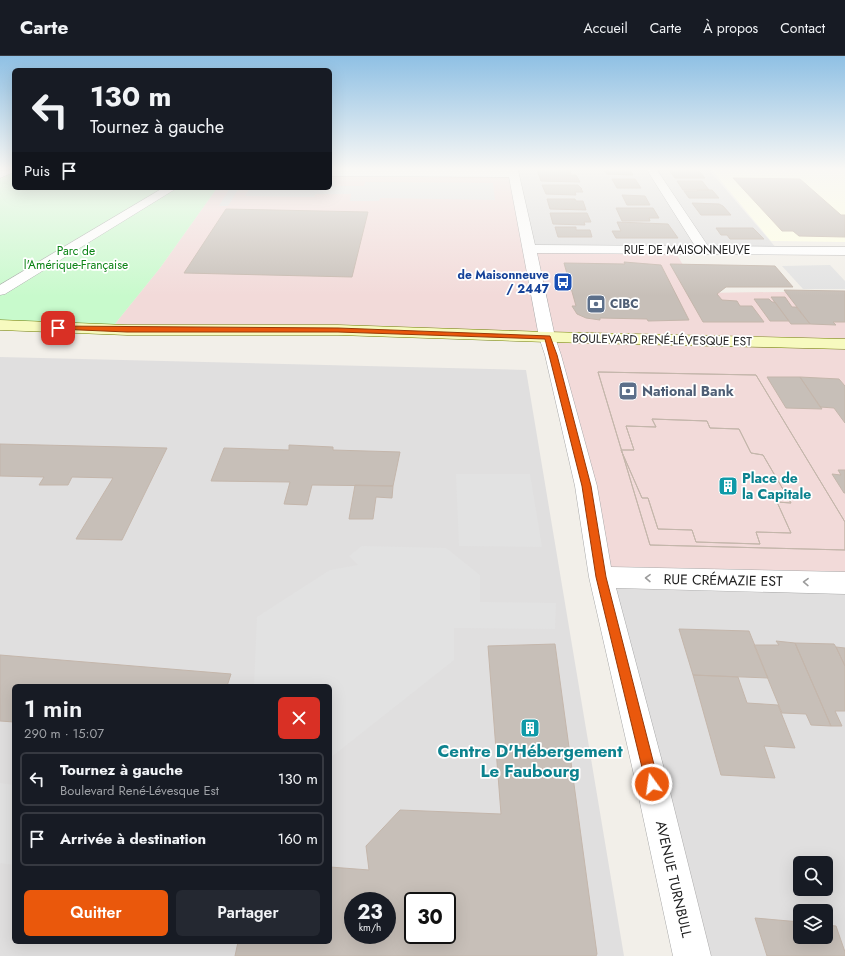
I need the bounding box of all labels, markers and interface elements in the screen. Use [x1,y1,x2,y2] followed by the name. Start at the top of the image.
[20,14,68,41] text: Carte
[584,18,628,38] text: Accueil
[650,18,681,38] text: Carte
[703,18,758,38] text: À propos
[780,18,825,38] text: Contact
[90,76,172,117] text: 130 m
[24,84,76,136] icon: left
[90,114,224,140] text: Tournez à gauche
[24,160,50,182] text: Puis
[58,160,80,182] icon: arrive
[624,241,750,259] street label: RUE DE MAISONNEUVE
[24,242,128,274] park label: Parc de l'Amérique-Française
[457,266,550,298] place label: de Maisonneuve / 2447
[552,271,574,293] bus stop icon: de Maisonneuve / 2447
[585,293,607,315] bank icon: CIBC
[610,295,639,313] place label: CIBC
[41,311,75,345] pin
[47,317,69,339] icon: arrive
[572,329,752,351] street label: BOULEVARD RENÉ-LÉVESQUE EST
[617,380,639,402] bank icon: National Bank
[642,381,734,401] place label: National Bank
[742,468,811,504] place label: Place de la Capitale
[717,475,739,497] building icon: Place de la Capitale
[663,569,783,591] street label: RUE CRÉMAZIE EST
[645,574,651,583] one-way arrow
[803,578,809,586] one-way arrow
[24,691,82,726] text: 1 min
[278,697,320,739] button: close
[519,717,541,739] building icon: Centre D'Hébergement Le Faubourg
[24,724,104,743] text: 290 m · 15:07
[437,739,623,783] place label: Centre D'Hébergement Le Faubourg
[60,759,183,781] text: Tournez à gauche
[631,763,673,805] position arrow
[26,768,48,790] icon: left
[278,768,318,790] text: 130 m
[60,781,219,800] text: Boulevard René-Lévesque Est
[651,819,697,940] street label: AVENUE TURNBULL
[26,828,48,850] icon: arrive
[60,828,206,850] text: Arrivée à destination
[277,828,318,850] text: 160 m
[793,856,833,944] map controls
[793,856,833,896] button: search
[24,890,168,936] button: Quitter
[176,890,320,936] button: Partager
[404,892,456,944] speed limit sign: 30
[357,898,383,927] text: 23
[793,904,833,944] button: layers
[359,920,381,935] text: km/h

